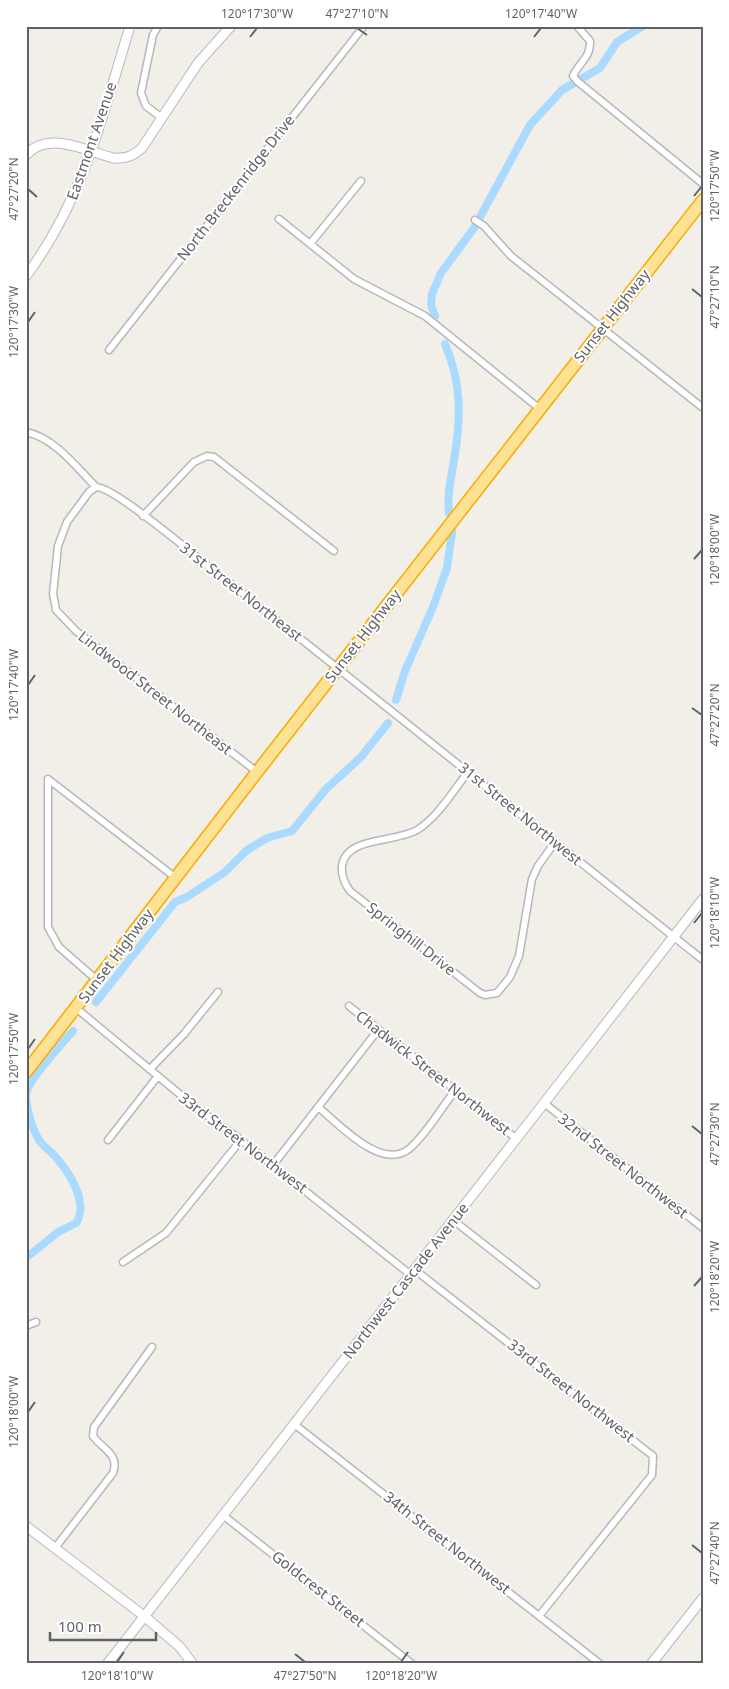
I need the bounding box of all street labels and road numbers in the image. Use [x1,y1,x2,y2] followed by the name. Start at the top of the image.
[61,79,121,202] street label: Eastmont Avenue
[172,110,299,265] street label: North Breckenridge Drive
[569,264,654,366] street label: Sunset Highway
[176,537,307,646] street label: 31st Street Northeast
[320,584,405,686] street label: Sunset Highway
[75,626,237,759] street label: Lindwood Street Northeast
[455,757,587,870] street label: 31st Street Northwest
[363,897,460,979] street label: Springhill Drive
[73,904,157,1007] street label: Sunset Highway
[352,1005,516,1139] street label: Chadwick Street Northwest
[175,1087,312,1198] street label: 33rd Street Northwest
[555,1108,693,1223] street label: 32nd Street Northwest
[338,1198,473,1363] street label: Northwest Cascade Avenue
[504,1334,640,1447] street label: 33rd Street Northwest
[380,1486,516,1598] street label: 34th Street Northwest
[268,1546,370,1631] street label: Goldcrest Street

